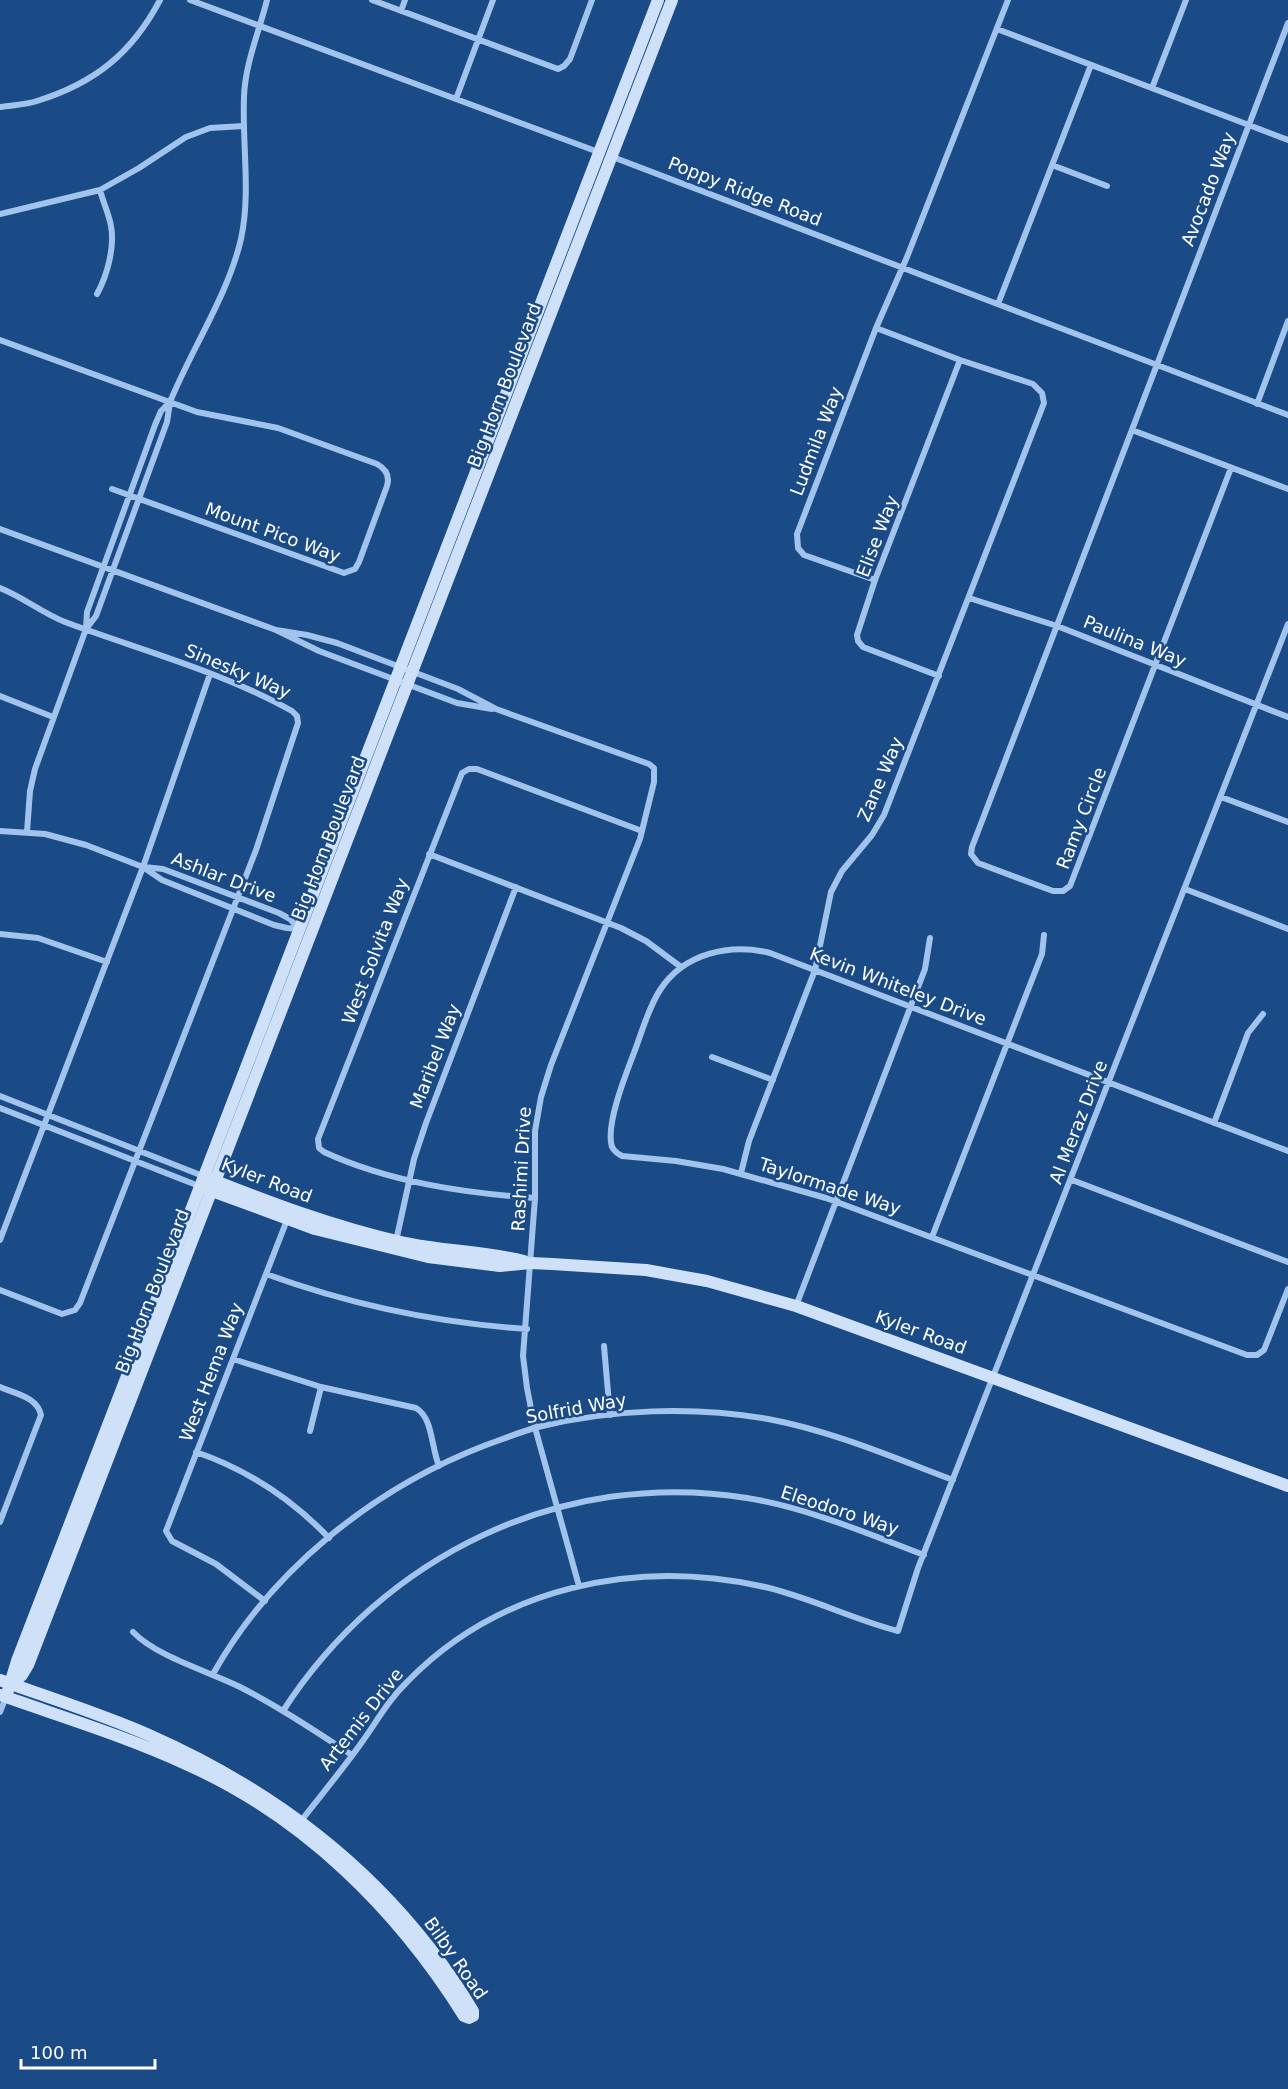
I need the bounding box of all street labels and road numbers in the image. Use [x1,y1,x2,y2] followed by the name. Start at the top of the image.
[1177,129,1239,249] street label: Avocado Way
[665,152,825,230] street label: Poppy Ridge Road
[463,300,545,470] street label: Big Horn Boulevard
[786,383,847,499] street label: Ludmila Way
[852,492,902,580] street label: Elise Way
[202,498,344,566] street label: Mount Pico Way
[1081,611,1190,671] street label: Paulina Way
[182,639,294,703] street label: Sinesky Way
[853,733,907,824] street label: Zane Way
[287,753,369,923] street label: Big Horn Boulevard
[1052,764,1110,872] street label: Ramy Circle
[169,847,279,907] street label: Ashlar Drive
[337,874,413,1027] street label: West Solvita Way
[807,943,989,1029] street label: Kevin Whiteley Drive
[405,1000,465,1111] street label: Maribel Way
[1045,1057,1111,1187] street label: Al Meraz Drive
[507,1106,535,1232] street label: Rashimi Drive
[219,1153,315,1207] street label: Kyler Road
[755,1153,904,1219] street label: Taylormade Way
[111,1206,193,1376] street label: Big Horn Boulevard
[175,1299,247,1444] street label: West Hema Way
[873,1306,969,1358] street label: Kyler Road
[524,1389,628,1427] street label: Solfrid Way
[778,1481,902,1539] street label: Eleodoro Way
[315,1664,407,1774] street label: Artemis Drive
[420,1913,492,2003] street label: Bilby Road

